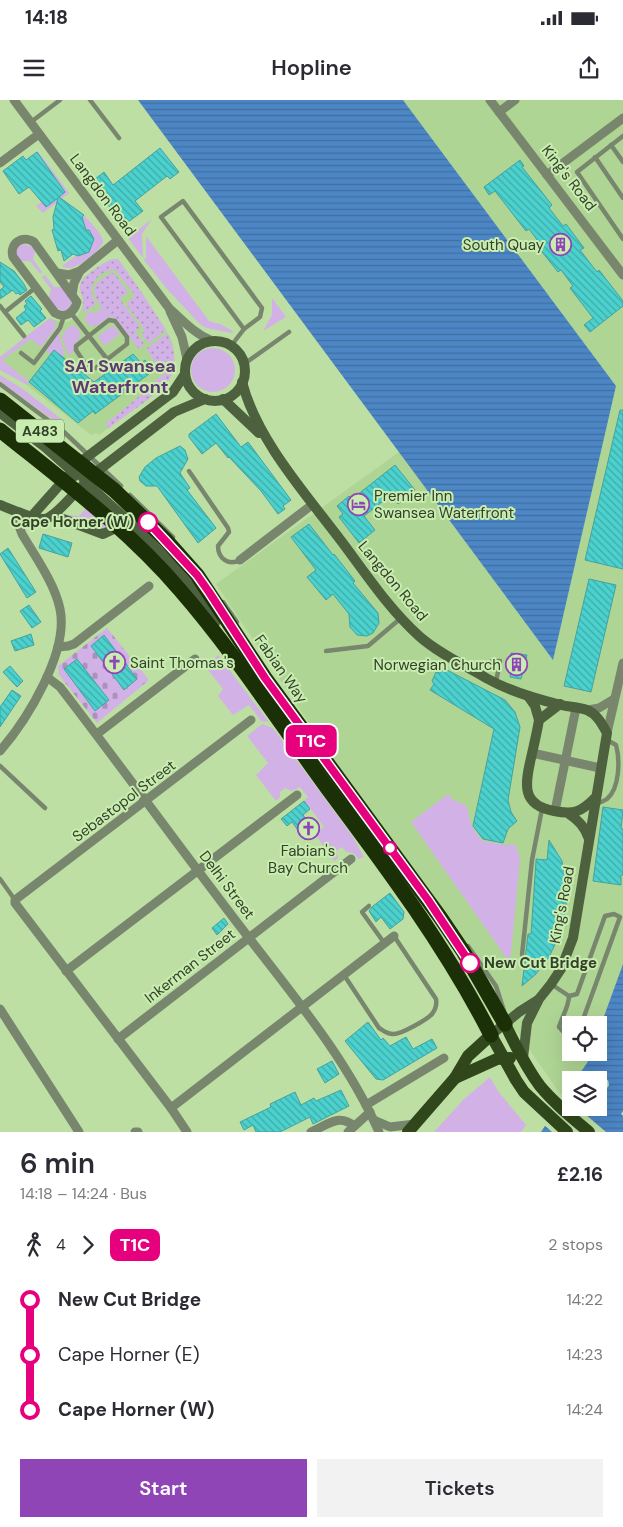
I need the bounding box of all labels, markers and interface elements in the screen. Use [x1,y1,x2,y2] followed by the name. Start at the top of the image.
[25,5,68,30] text: 14:18
[271,53,352,82] text: Hopline
[20,54,48,82] icon: menu
[575,54,603,82] icon: share
[537,141,601,215] street label: King's Road
[65,150,141,240] street label: Langdon Road
[548,233,572,257] building icon: South Quay
[463,235,545,255] place label: South Quay
[64,354,176,399] district label: SA1 Swansea Waterfront
[16,420,64,442] road number: A483
[374,486,514,523] place label: Premier Inn Swansea Waterfront
[346,493,370,517] hotel icon: Premier Inn Swansea Waterfront
[10,512,134,532] place label: Cape Horner (W)
[138,512,158,532] marker: Cape Horner (W)
[354,537,432,625] street label: Langdon Road
[250,631,312,708] street label: Fabian Way
[102,651,126,675] church icon: Saint Thomas's
[130,653,234,673] place label: Saint Thomas's
[505,653,529,677] building icon: Norwegian Church
[373,655,501,675] place label: Norwegian Church
[282,725,340,757] line badge: T1C
[296,729,326,753] text: T1C
[68,755,180,847] street label: Sebastopol Street
[296,816,320,840] church icon: Fabian's Bay Church
[268,841,348,878] place label: Fabian's Bay Church
[383,841,397,855] unlabelled marker
[195,847,259,923] street label: Delhi Street
[545,865,579,945] street label: King's Road
[141,924,240,1008] street label: Inkerman Street
[460,953,480,973] marker: New Cut Bridge
[484,953,597,973] place label: New Cut Bridge
[562,1016,607,1116] map controls
[562,1016,607,1061] button: locate
[562,1071,607,1116] button: layers
[20,1145,95,1182] text: 6 min
[557,1162,603,1187] text: £2.16
[20,1183,147,1204] text: 14:18 – 14:24 · Bus
[20,1231,48,1259] icon: walk
[74,1231,102,1259] icon: forward
[120,1233,150,1257] text: T1C
[56,1234,66,1255] text: 4
[548,1234,603,1255] text: 2 stops
[58,1287,201,1312] text: New Cut Bridge
[567,1289,603,1310] text: 14:22
[58,1342,200,1367] text: Cape Horner (E)
[566,1344,603,1365] text: 14:23
[58,1397,215,1422] text: Cape Horner (W)
[566,1399,603,1420] text: 14:24
[20,1459,307,1517] button: Start
[317,1459,603,1517] button: Tickets

